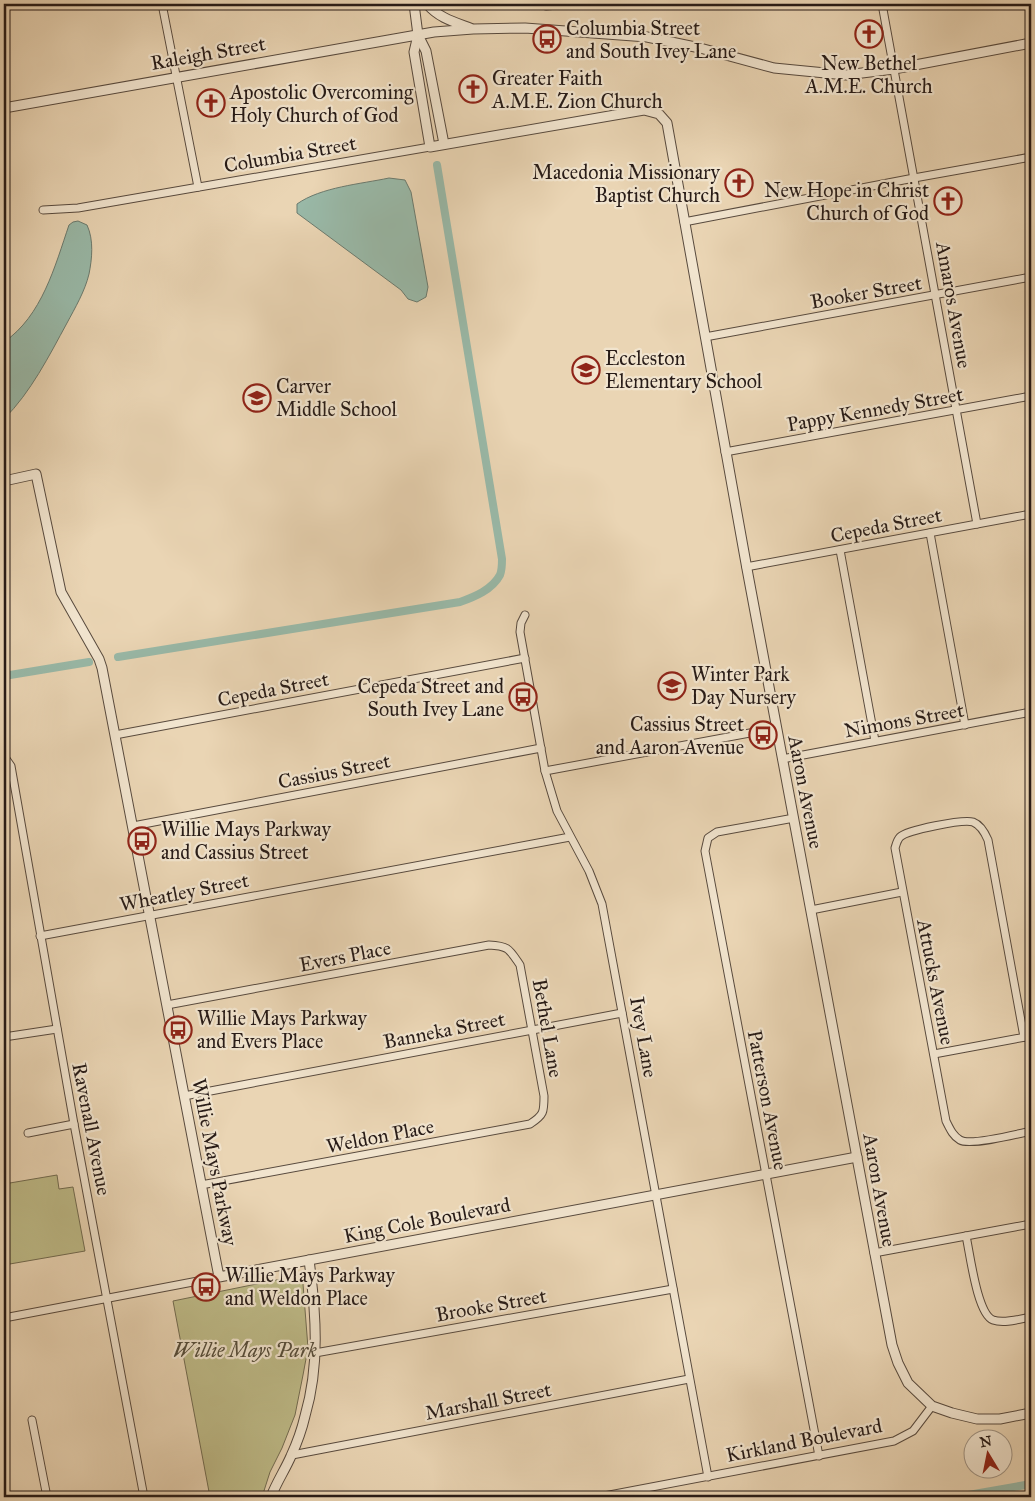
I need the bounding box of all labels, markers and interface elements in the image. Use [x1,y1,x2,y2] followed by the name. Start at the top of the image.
[566,16,736,63] place label: Columbia Street and South Ivey Lane
[854,19,884,49] church icon: New Bethel A.M.E. Church
[532,24,562,54] bus stop icon: Columbia Street and South Ivey Lane
[149,31,267,76] street label: Raleigh Street
[804,51,933,98] place label: New Bethel A.M.E. Church
[491,66,663,113] place label: Greater Faith A.M.E. Zion Church
[458,74,488,104] church icon: Greater Faith A.M.E. Zion Church
[229,80,414,127] place label: Apostolic Overcoming Holy Church of God
[196,88,226,118] church icon: Apostolic Overcoming Holy Church of God
[222,131,358,177] street label: Columbia Street
[532,160,721,207] place label: Macedonia Missionary Baptist Church
[724,168,754,198] church icon: Macedonia Missionary Baptist Church
[764,178,929,225] place label: New Hope in Christ Church of God
[933,186,963,216] church icon: New Hope in Christ Church of God
[931,239,977,370] street label: Amaros Avenue
[809,270,923,314] street label: Booker Street
[605,346,763,393] place label: Eccleston Elementary School
[571,355,601,385] school or university icon: Eccleston Elementary School
[276,374,397,421] place label: Carver Middle School
[785,382,965,436] street label: Pappy Kennedy Street
[242,383,272,413] school or university icon: Carver Middle School
[828,502,944,548] street label: Cepeda Street
[691,662,797,709] place label: Winter Park Day Nursery
[215,666,331,712] street label: Cepeda Street
[657,671,687,701] school or university icon: Winter Park Day Nursery
[358,674,504,721] place label: Cepeda Street and South Ivey Lane
[508,682,538,712] bus stop icon: Cepeda Street and South Ivey Lane
[842,698,966,742] street label: Nimons Street
[596,712,744,759] place label: Cassius Street and Aaron Avenue
[748,720,778,750] bus stop icon: Cassius Street and Aaron Avenue
[783,732,829,851] street label: Aaron Avenue
[276,748,392,794] street label: Cassius Street
[161,817,332,864] place label: Willie Mays Parkway and Cassius Street
[127,826,157,856] bus stop icon: Willie Mays Parkway and Cassius Street
[117,868,251,916] street label: Wheatley Street
[912,916,960,1047] street label: Attucks Avenue
[297,935,393,977] street label: Evers Place
[527,977,569,1079] street label: Bethel Lane
[625,995,663,1079] street label: Ivey Lane
[197,1006,368,1053] place label: Willie Mays Parkway and Evers Place
[381,1006,507,1054] street label: Banneka Street
[163,1015,193,1045] bus stop icon: Willie Mays Parkway and Evers Place
[743,1028,793,1172] street label: Patterson Avenue
[67,1061,117,1197] street label: Ravenall Avenue
[187,1076,243,1248] street label: Willie Mays Parkway
[324,1114,436,1158] street label: Weldon Place
[858,1130,902,1249] street label: Aaron Avenue
[342,1192,512,1249] street label: King Cole Boulevard
[225,1263,396,1310] place label: Willie Mays Parkway and Weldon Place
[191,1272,221,1302] bus stop icon: Willie Mays Parkway and Weldon Place
[434,1283,548,1327] street label: Brooke Street
[173,1338,317,1362] park label: Willie Mays Park
[423,1377,553,1425] street label: Marshall Street
[724,1413,884,1467] street label: Kirkland Boulevard
[962,1428,1012,1478] north arrow
[979,1432,993,1451] text: N

